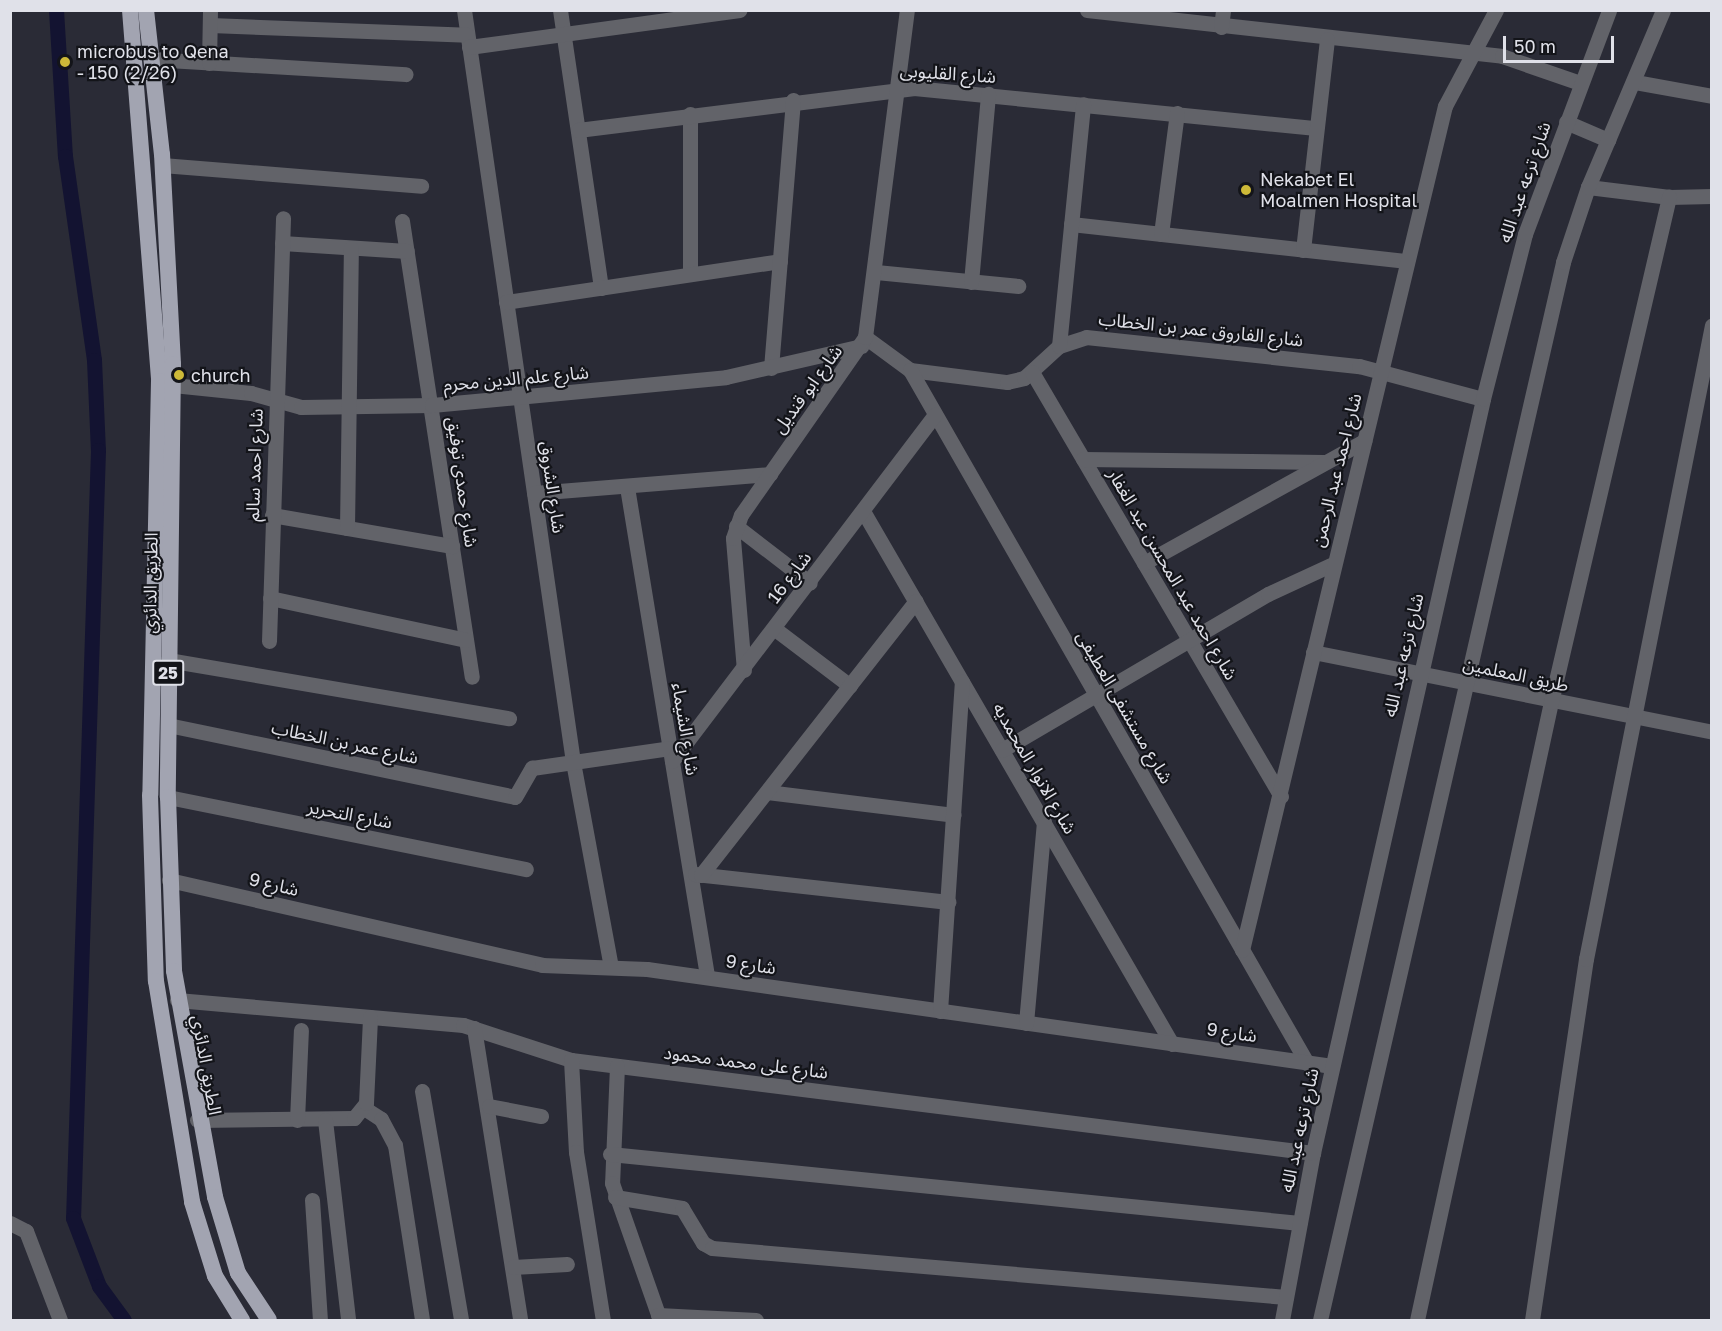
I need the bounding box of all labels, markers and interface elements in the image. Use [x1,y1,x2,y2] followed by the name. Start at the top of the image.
[1506,24,1617,62] scale bar
[1514,35,1556,57] text: 50 m
[77,41,229,84] place label: microbus to Qena - 150 (2/26)
[58,55,72,69] marker: microbus to Qena - 150 (2/26)
[899,59,997,87] street label: شارع القليوبى
[1493,119,1555,245] street label: شارع ترعه عبد الله
[1260,169,1417,212] place label: Nekabet El Moalmen Hospital
[1237,181,1255,199] marker: Nekabet El Moalmen Hospital
[1098,308,1304,350] street label: شارع الفاروق عمر بن الخطاب
[768,341,846,437] street label: شارع ابو قنديل
[442,361,590,395] street label: شارع علم الدين محرم
[191,364,250,386] place label: church
[172,368,186,382] marker: church
[1306,391,1366,549] street label: شارع احمد عبد الرحمن
[241,408,267,522] street label: شارع احمد سالم
[443,415,483,549] street label: شارع حمدى توفيق
[536,439,570,535] street label: شارع الشروق
[1104,464,1242,684] street label: شارع احمد عبد المحسن عبد الغفار
[138,532,162,634] street label: الطريق الدائري
[763,547,815,607] street label: شارع 16
[1378,591,1428,719] street label: شارع ترعه عبد الله
[1072,627,1178,787] street label: شارع مستشفى العطيفى
[1461,652,1571,696] street label: طريق المعلمين
[152,660,184,686] road number: 25
[668,681,704,777] street label: شارع الشيماء
[989,699,1081,837] street label: شارع الانوار المحمديه
[270,716,420,768] street label: شارع عمر بن الخطاب
[306,795,394,833] street label: شارع التحرير
[247,868,301,900] street label: شارع 9
[725,950,777,978] street label: شارع 9
[188,1013,226,1117] street label: الطريق الدائري
[1206,1018,1258,1046] street label: شارع 9
[663,1041,829,1083] street label: شارع على محمد محمود
[1275,1066,1323,1194] street label: شارع ترعه عبد الله

